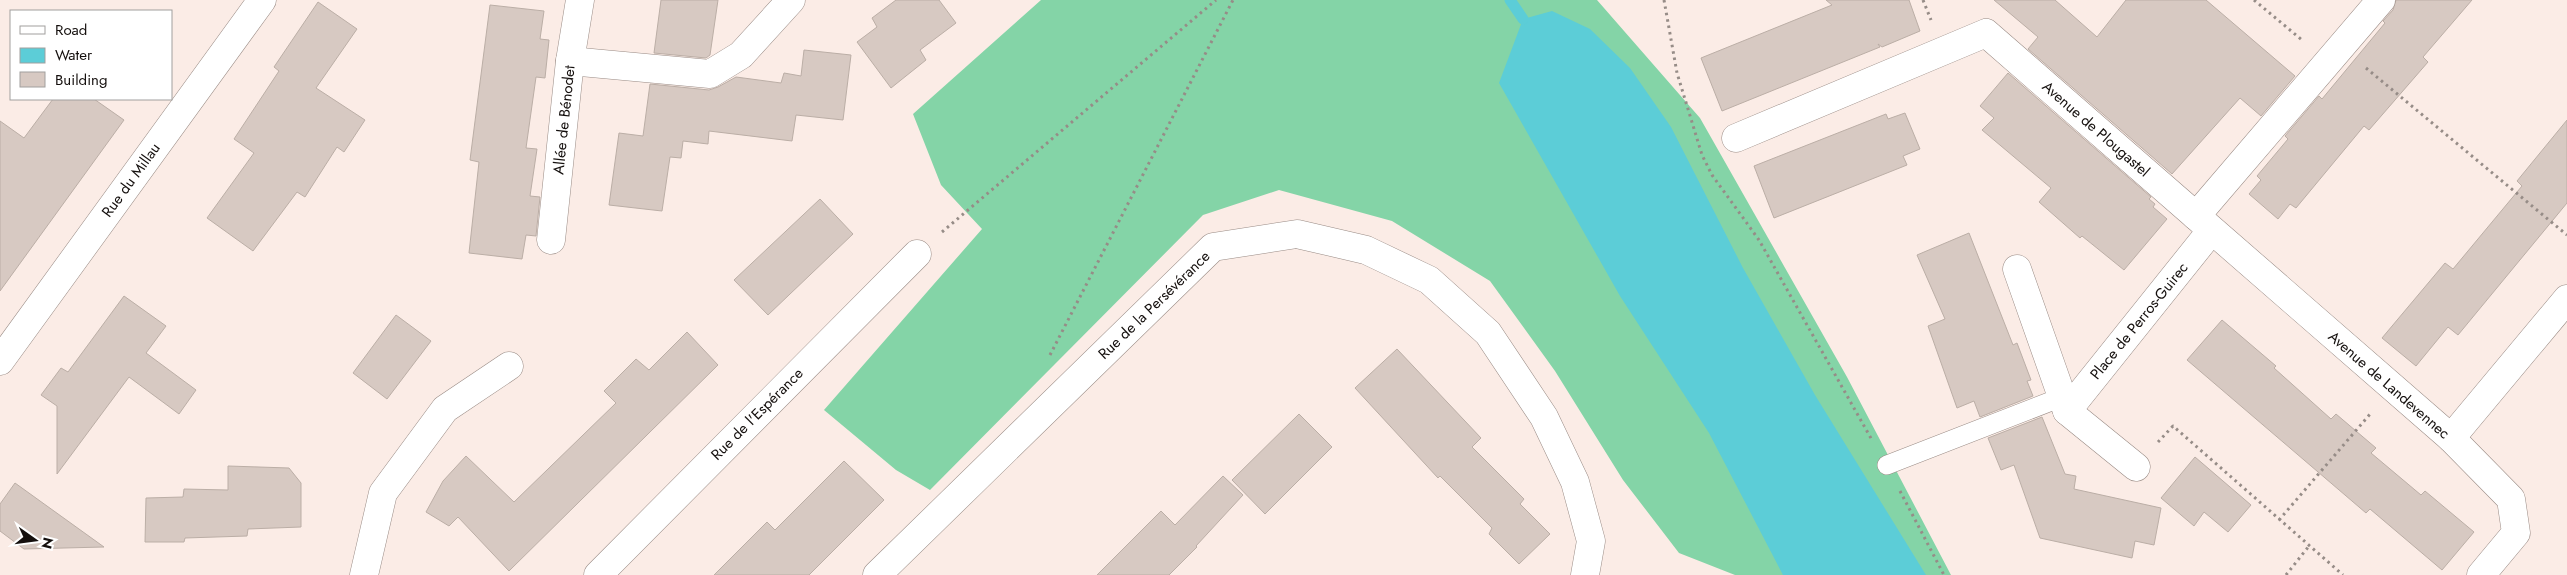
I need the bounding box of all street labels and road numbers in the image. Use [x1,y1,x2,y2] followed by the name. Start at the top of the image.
[547,64,581,176] street label: Allée de Bénodet
[2037,76,2155,182] street label: Avenue de Plougastel
[96,138,166,222] street label: Rue du Millau
[1093,245,1215,364] street label: Rue de la Persévérance
[2085,258,2193,384] street label: Place de Perros-Guirec
[2323,326,2455,444] street label: Avenue de Landevennec
[706,363,808,465] street label: Rue de l'Espérance

